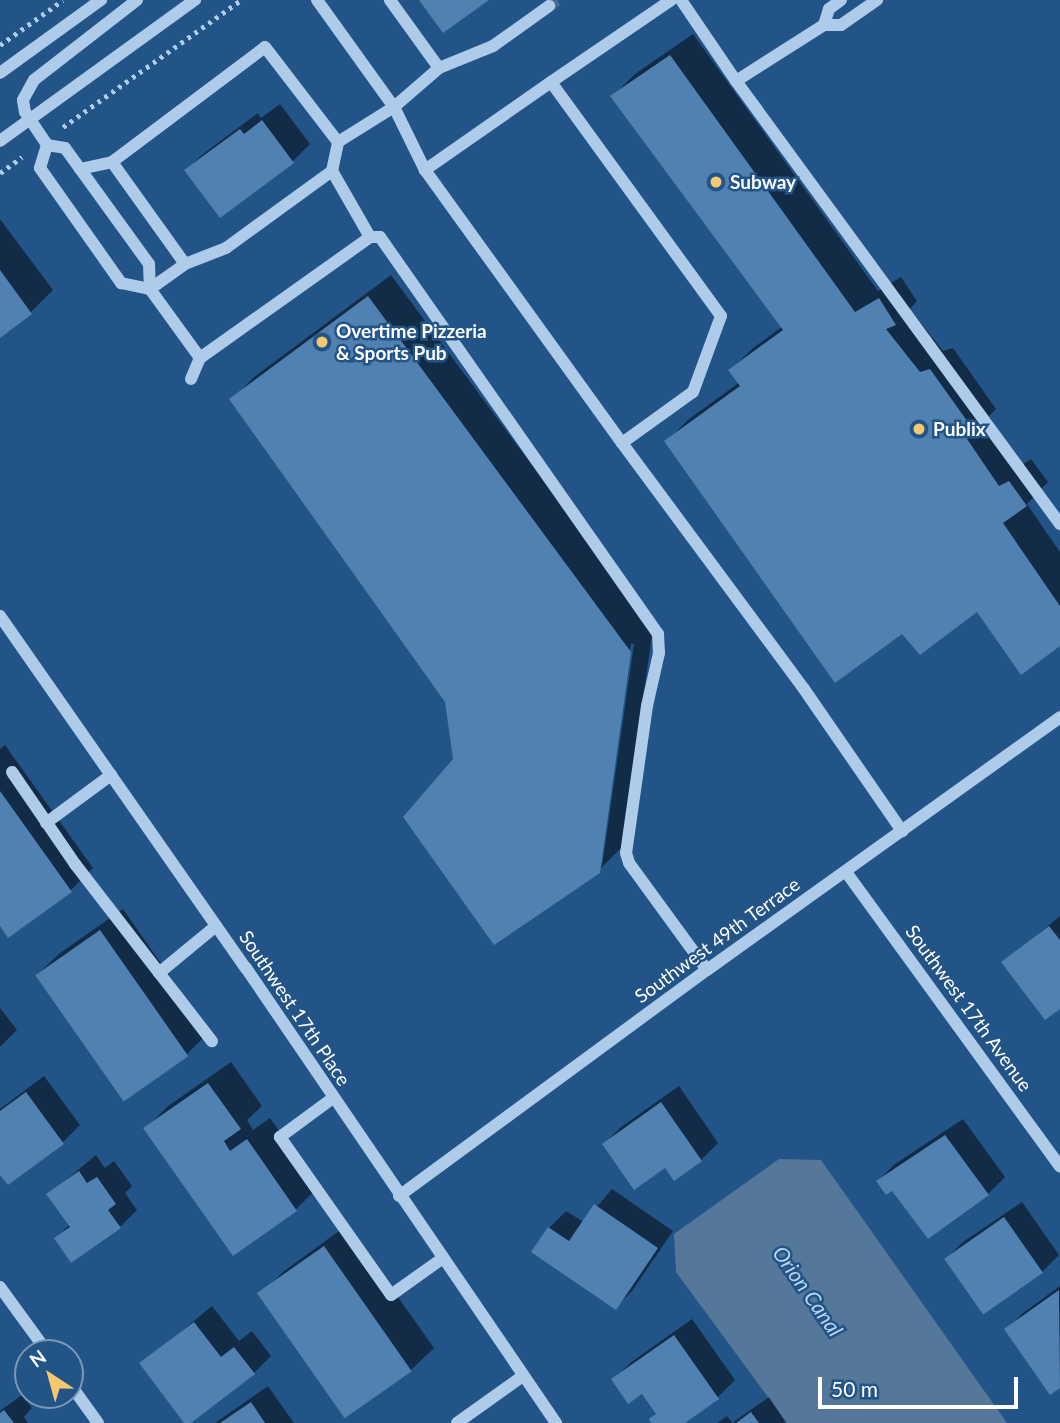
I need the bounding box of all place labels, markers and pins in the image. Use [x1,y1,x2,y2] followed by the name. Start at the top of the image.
[730,171,796,193] place label: Subway
[708,174,724,190] marker: Subway
[336,320,487,364] place label: Overtime Pizzeria & Sports Pub
[314,334,330,350] marker: Overtime Pizzeria & Sports Pub
[933,418,986,440] place label: Publix
[911,421,927,437] marker: Publix

